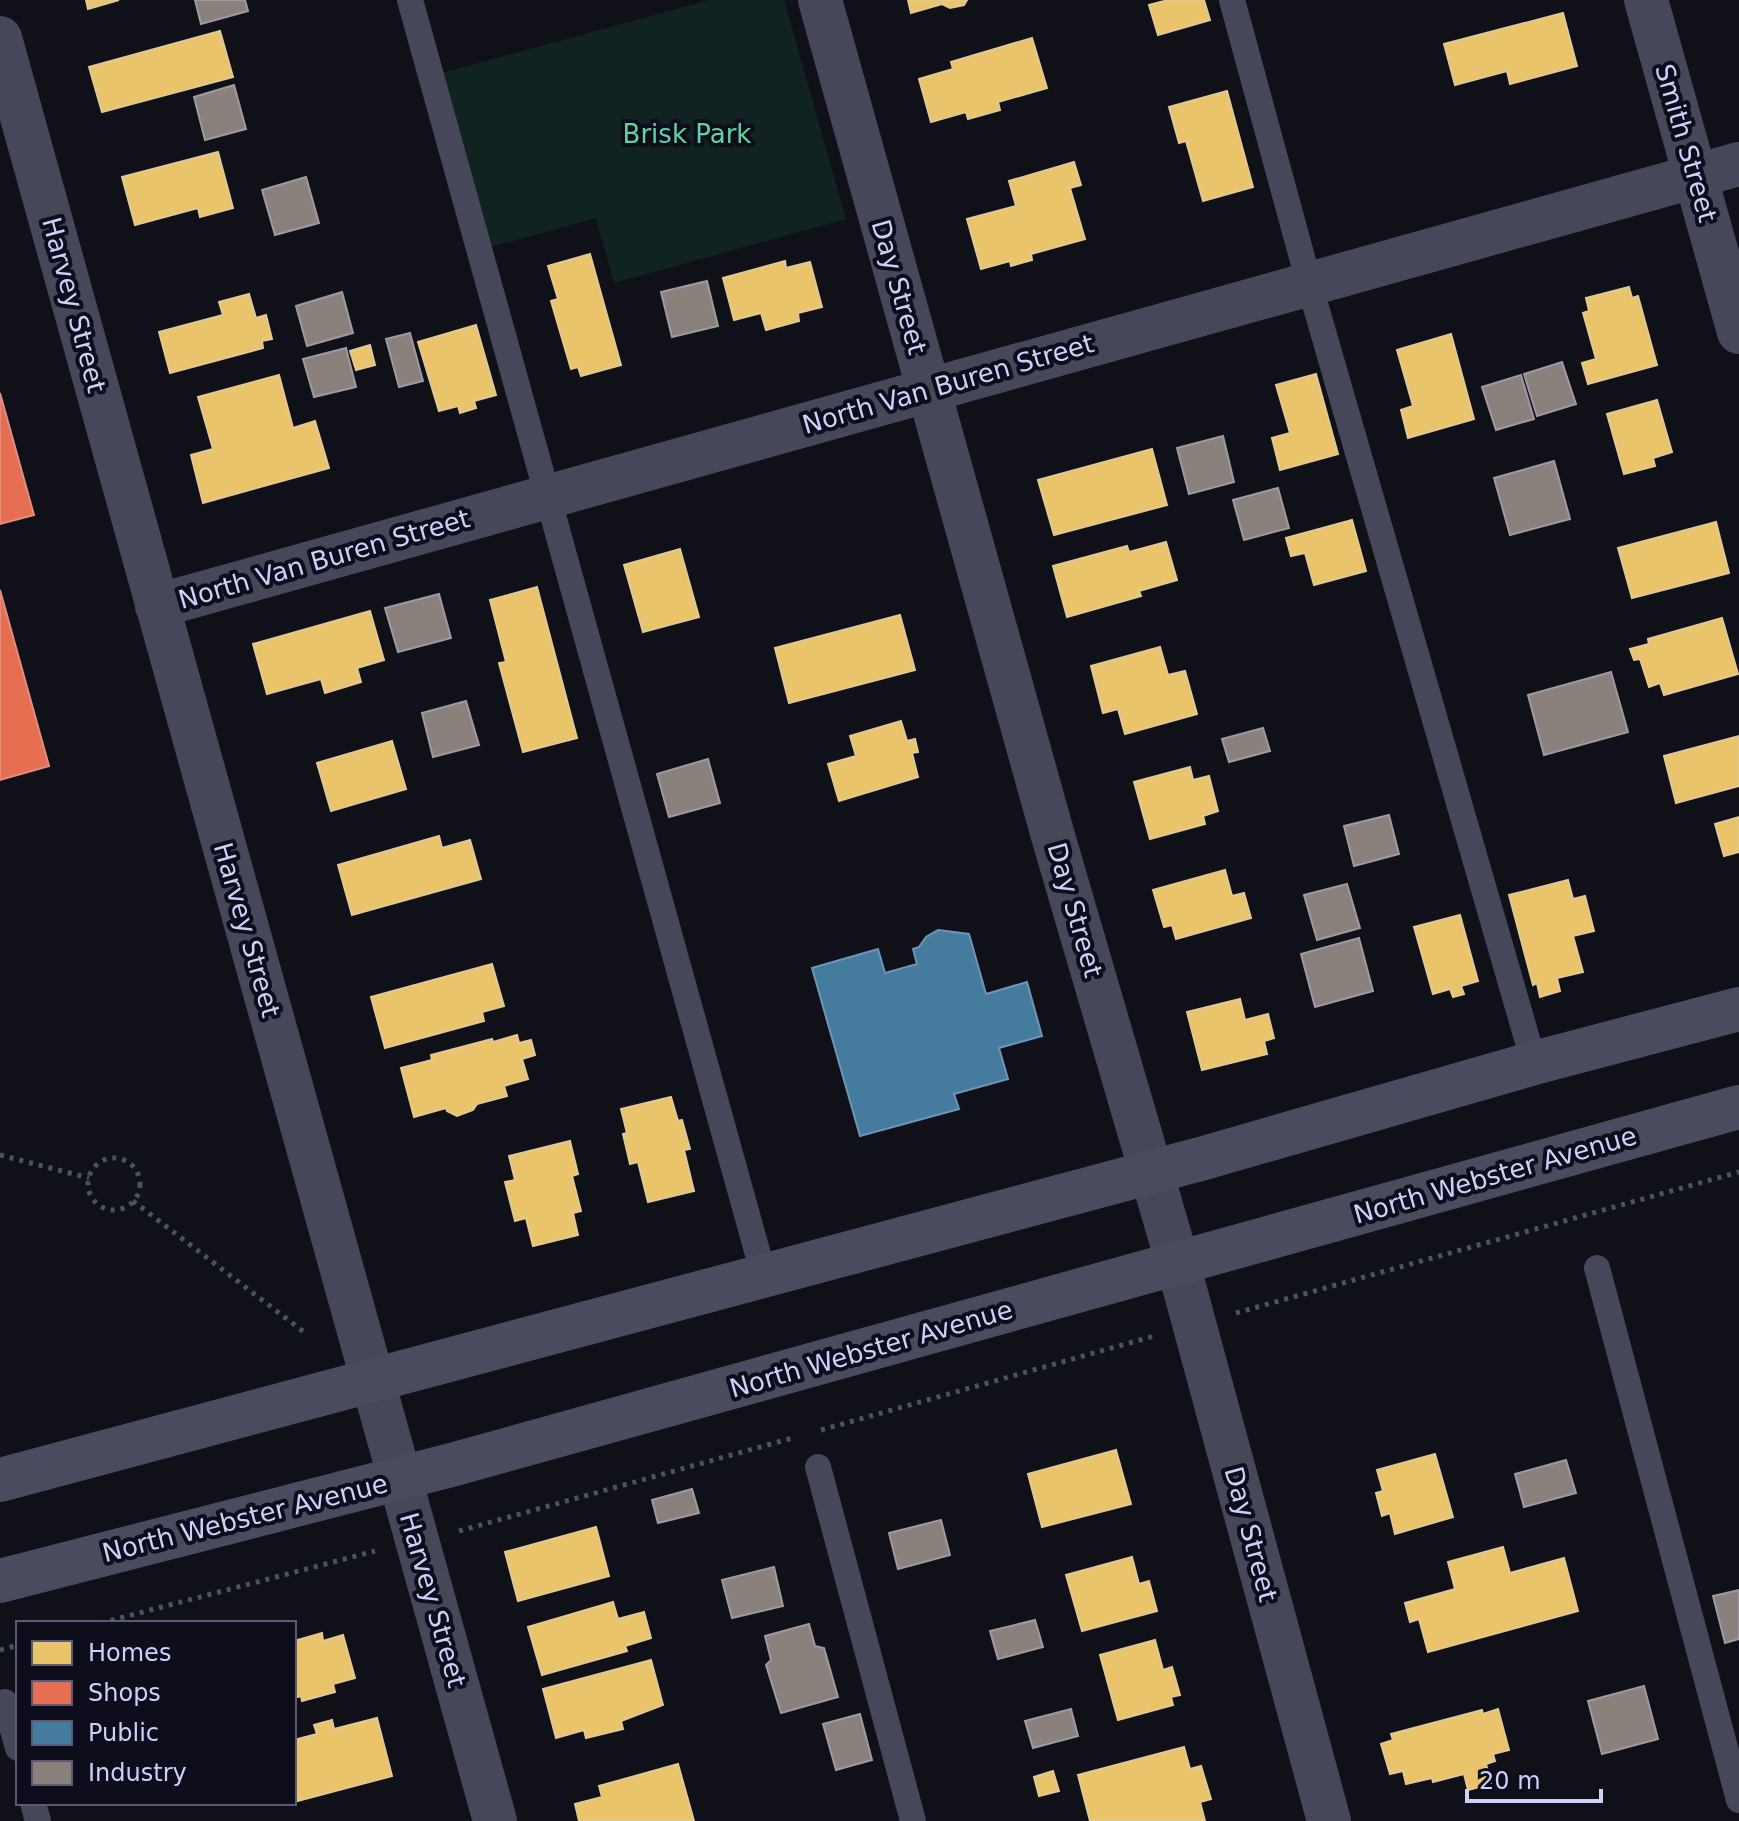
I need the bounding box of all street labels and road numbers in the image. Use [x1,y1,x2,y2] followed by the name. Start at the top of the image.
[1649,61,1723,225] street label: Smith Street
[36,214,112,396] street label: Harvey Street
[865,216,933,358] street label: Day Street
[799,328,1097,440] street label: North Van Buren Street
[175,503,473,615] street label: North Van Buren Street
[208,839,286,1021] street label: Harvey Street
[1041,839,1109,981] street label: Day Street
[1350,1120,1640,1230] street label: North Webster Avenue
[726,1294,1016,1404] street label: North Webster Avenue
[1219,1463,1283,1605] street label: Day Street
[99,1468,391,1568] street label: North Webster Avenue
[394,1509,472,1691] street label: Harvey Street

